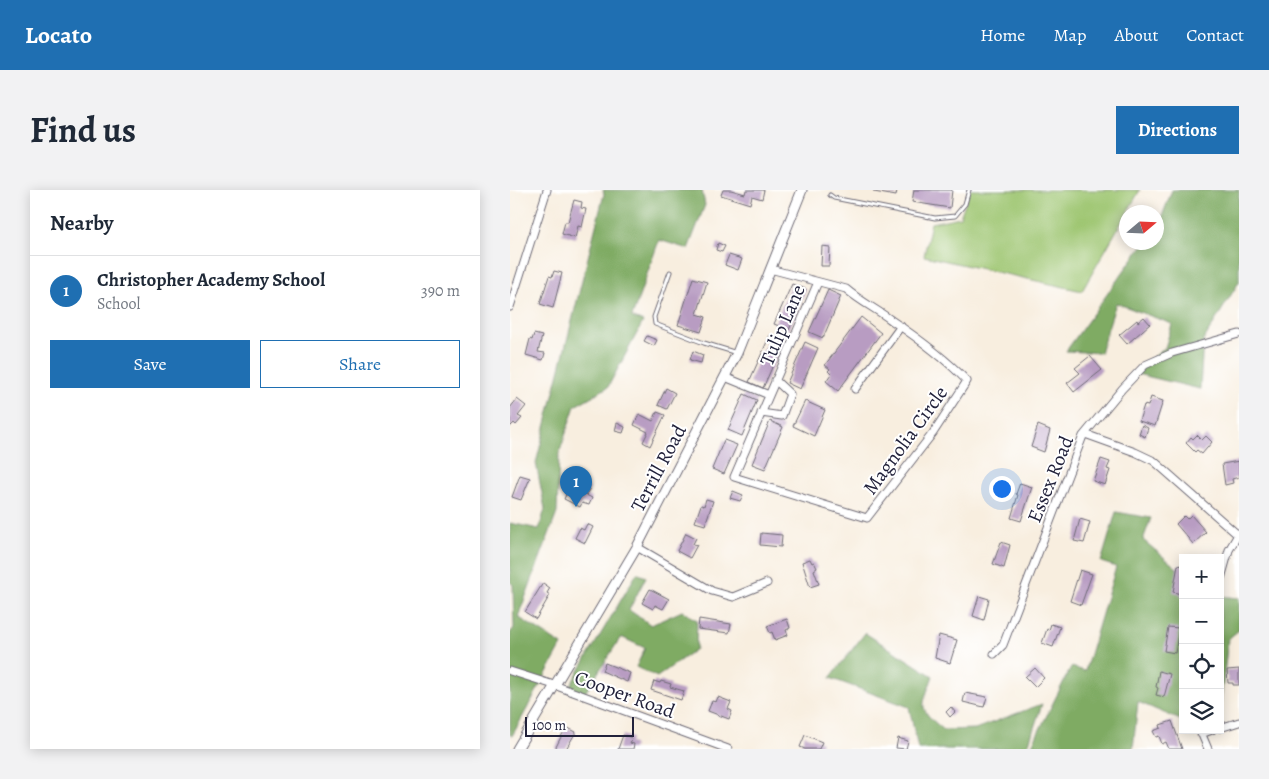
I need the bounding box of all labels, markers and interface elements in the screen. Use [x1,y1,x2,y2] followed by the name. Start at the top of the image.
[25,19,92,51] text: Locato
[980,23,1025,47] text: Home
[1053,23,1086,47] text: Map
[1114,23,1158,47] text: About
[1186,23,1244,47] text: Contact
[30,106,136,154] text: Find us
[1116,106,1239,154] button: Directions
[1119,205,1164,250] north arrow
[50,209,113,237] text: Nearby
[97,267,325,293] text: Christopher Academy School
[63,280,69,302] text: 1
[421,280,460,302] text: 390 m
[753,281,812,370] street label: Tulip Lane
[97,293,140,315] text: School
[50,340,250,388] button: Save
[260,340,460,388] button: Share
[857,380,954,500] street label: Magnolia Circle
[624,420,693,517] street label: Terrill Road
[1021,431,1080,527] street label: Essex Road
[560,466,592,507] pin: 1
[989,476,1015,502] your location
[1179,554,1224,734] map controls
[1179,554,1224,599] button: +
[1179,599,1224,644] button: −
[1179,644,1224,689] button: locate
[571,664,679,725] street label: Cooper Road
[1179,689,1224,734] button: layers
[525,714,634,737] scale bar
[532,716,566,735] text: 100 m

